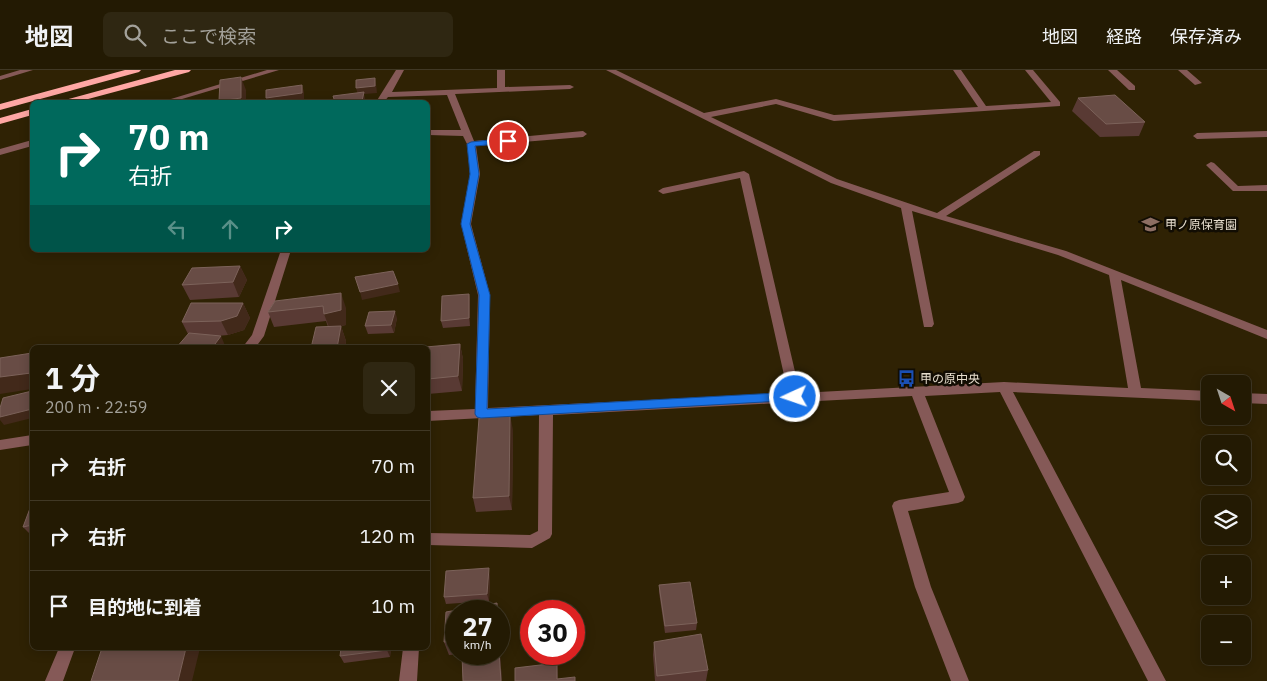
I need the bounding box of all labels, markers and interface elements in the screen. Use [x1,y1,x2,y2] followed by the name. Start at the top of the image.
[103,12,453,57] search box
[25,20,73,52] text: 地図
[121,21,149,49] icon: search
[161,24,256,48] text: ここで検索
[1042,25,1078,48] text: 地図
[1106,25,1142,48] text: 経路
[1170,25,1242,48] text: 保存済み
[128,114,210,160] text: 70 m
[45,120,110,185] icon: right
[487,120,529,162] pin
[494,127,522,155] icon: arrive
[128,161,172,190] text: 右折
[163,215,191,243] icon: left
[216,215,244,243] icon: ahead
[269,215,297,243] icon: right
[1141,215,1161,235] school or university icon: 甲ノ原保育園
[1165,217,1237,232] place label: 甲ノ原保育園
[45,358,100,397] text: 1 分
[363,362,415,414] button: close
[896,369,916,389] bus stop icon: 甲の原中央
[768,370,820,422] position arrow
[920,371,980,386] place label: 甲の原中央
[1201,375,1251,425] north arrow
[1201,375,1251,665] map controls
[45,397,147,417] text: 200 m · 22:59
[1201,435,1251,485] button: search
[45,452,73,480] icon: right
[371,454,415,478] text: 70 m
[88,455,126,479] text: 右折
[1201,495,1251,545] button: layers
[45,522,73,550] icon: right
[360,524,415,548] text: 120 m
[88,525,126,549] text: 右折
[1201,555,1251,605] button: +
[45,592,73,620] icon: arrive
[371,594,415,618] text: 10 m
[88,595,202,619] text: 目的地に到着
[520,600,585,665] speed limit sign: 30
[462,610,493,643] text: 27
[1201,615,1251,665] button: −
[463,637,492,652] text: km/h

